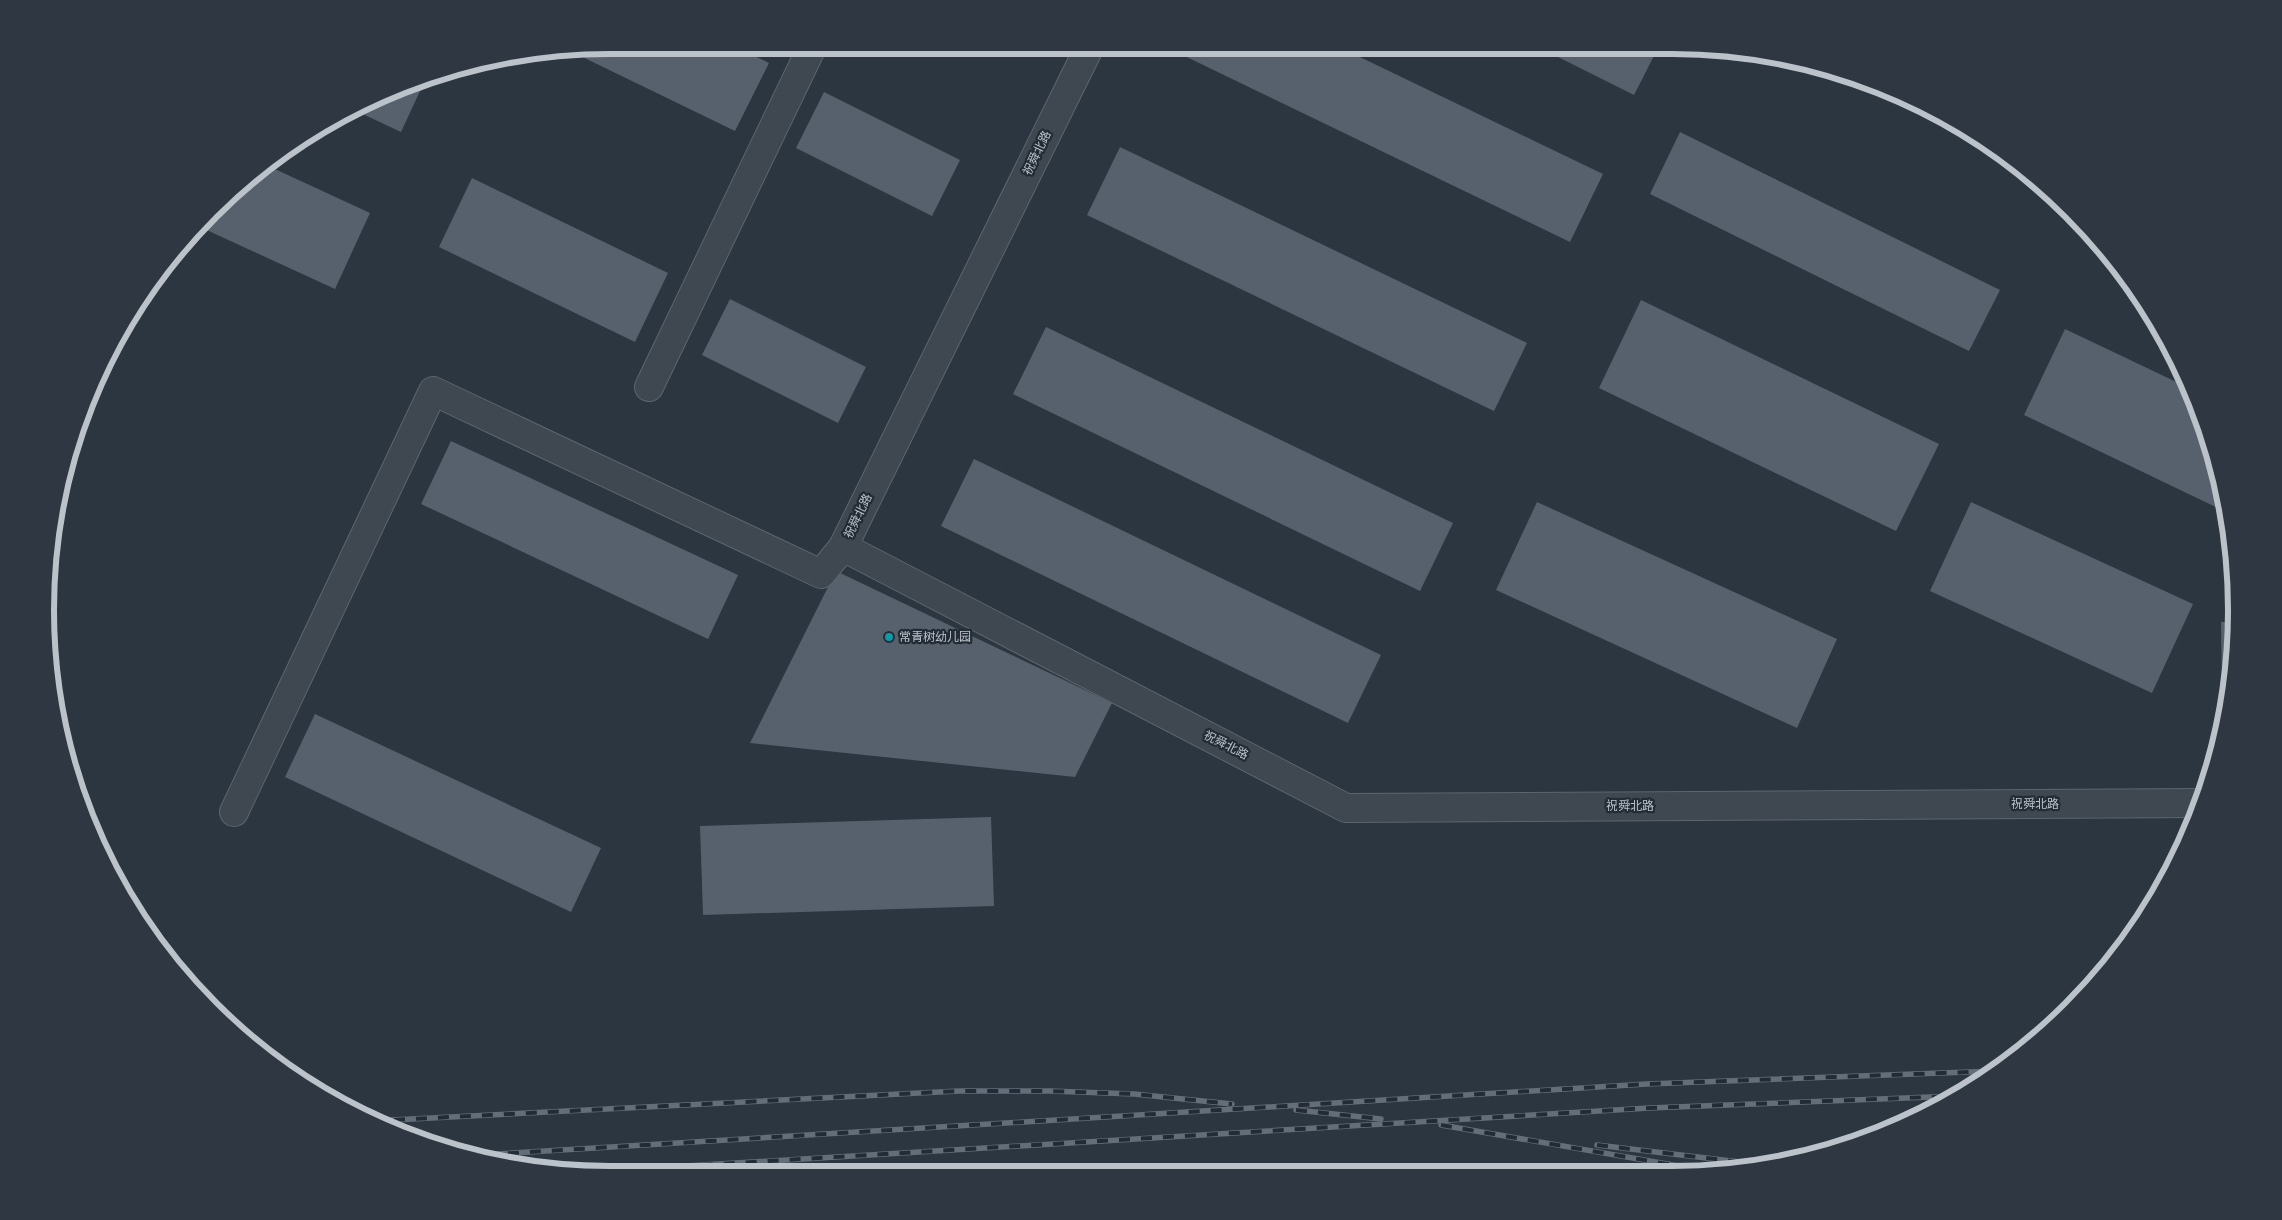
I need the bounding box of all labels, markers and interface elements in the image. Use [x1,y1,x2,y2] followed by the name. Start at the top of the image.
[1019,128,1054,178] street label: 祝舜北路
[840,491,875,541] street label: 祝舜北路
[899,629,971,644] place label: 常青树幼儿园
[883,631,895,643] marker: 常青树幼儿园
[1201,727,1251,762] street label: 祝舜北路
[2011,796,2059,811] street label: 祝舜北路
[1606,798,1654,813] street label: 祝舜北路

